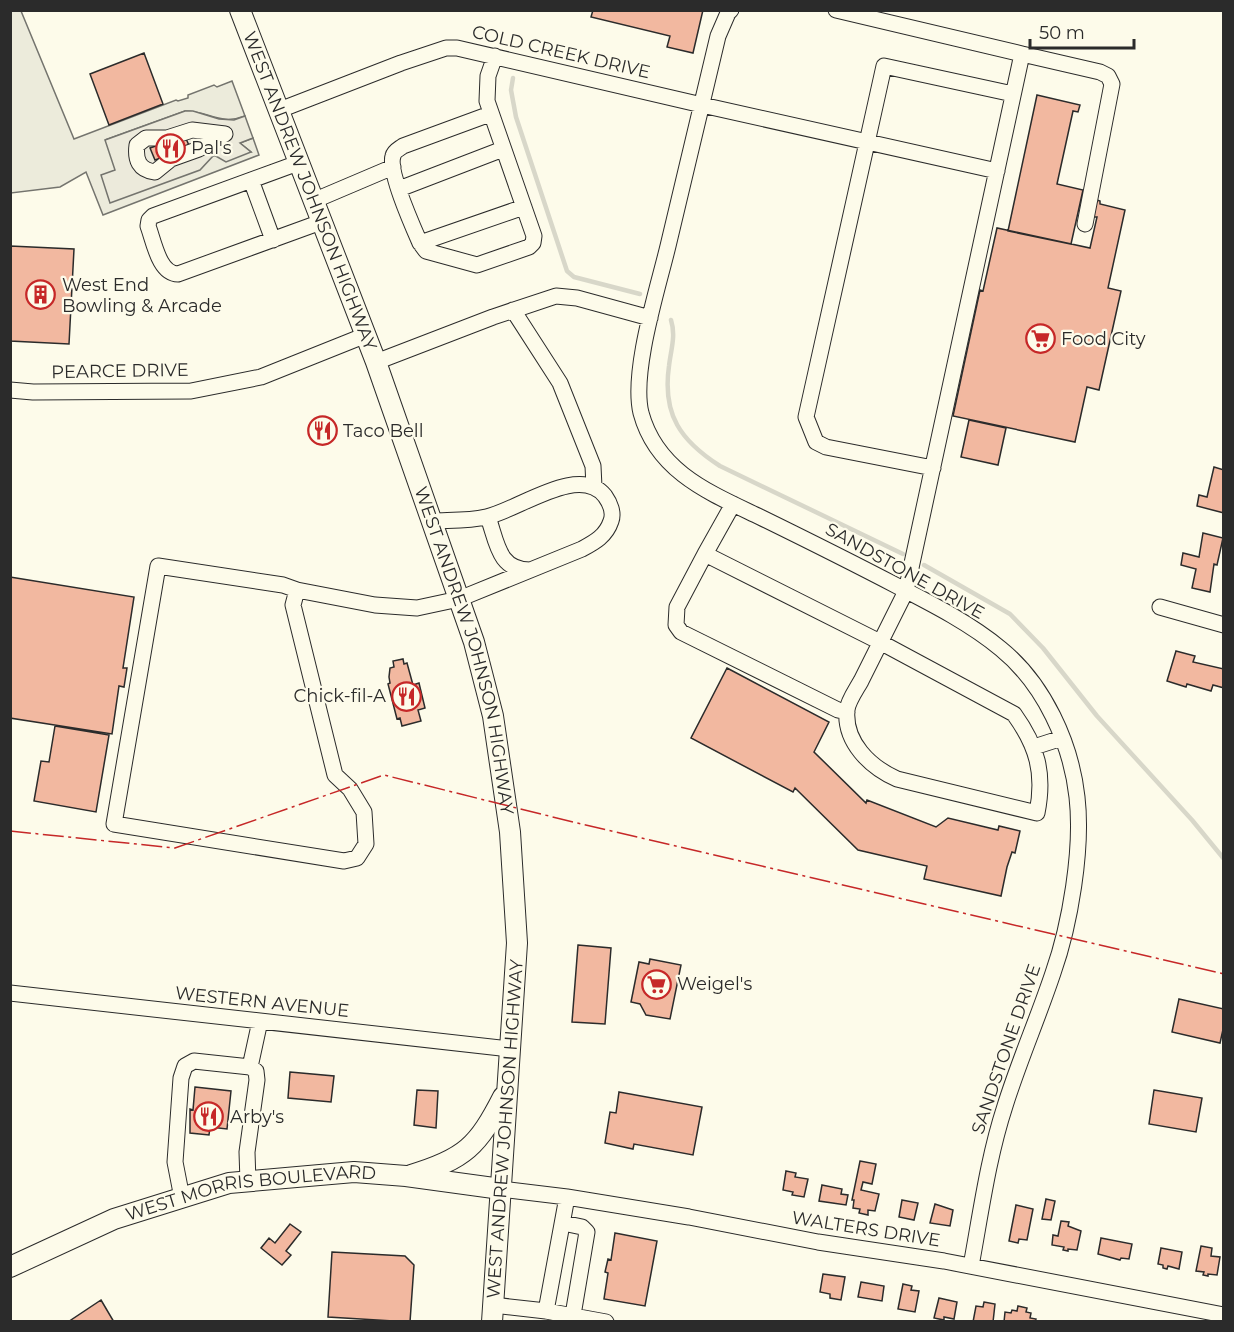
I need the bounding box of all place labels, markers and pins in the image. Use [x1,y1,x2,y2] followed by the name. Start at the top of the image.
[154,132,186,164] restaurant icon: Pal's
[191,137,232,159] place label: Pal's
[62,274,222,317] place label: West End Bowling & Arcade
[25,279,57,311] building icon: West End Bowling & Arcade
[1024,323,1056,355] supermarket icon: Food City
[1061,328,1146,350] place label: Food City
[306,415,338,447] restaurant icon: Taco Bell
[343,420,424,442] place label: Taco Bell
[391,680,423,712] restaurant icon: Chick-fil-A
[294,685,386,707] place label: Chick-fil-A
[640,968,672,1000] supermarket icon: Weigel's
[677,973,752,995] place label: Weigel's
[193,1101,225,1133] restaurant icon: Arby's
[230,1106,284,1128] place label: Arby's

